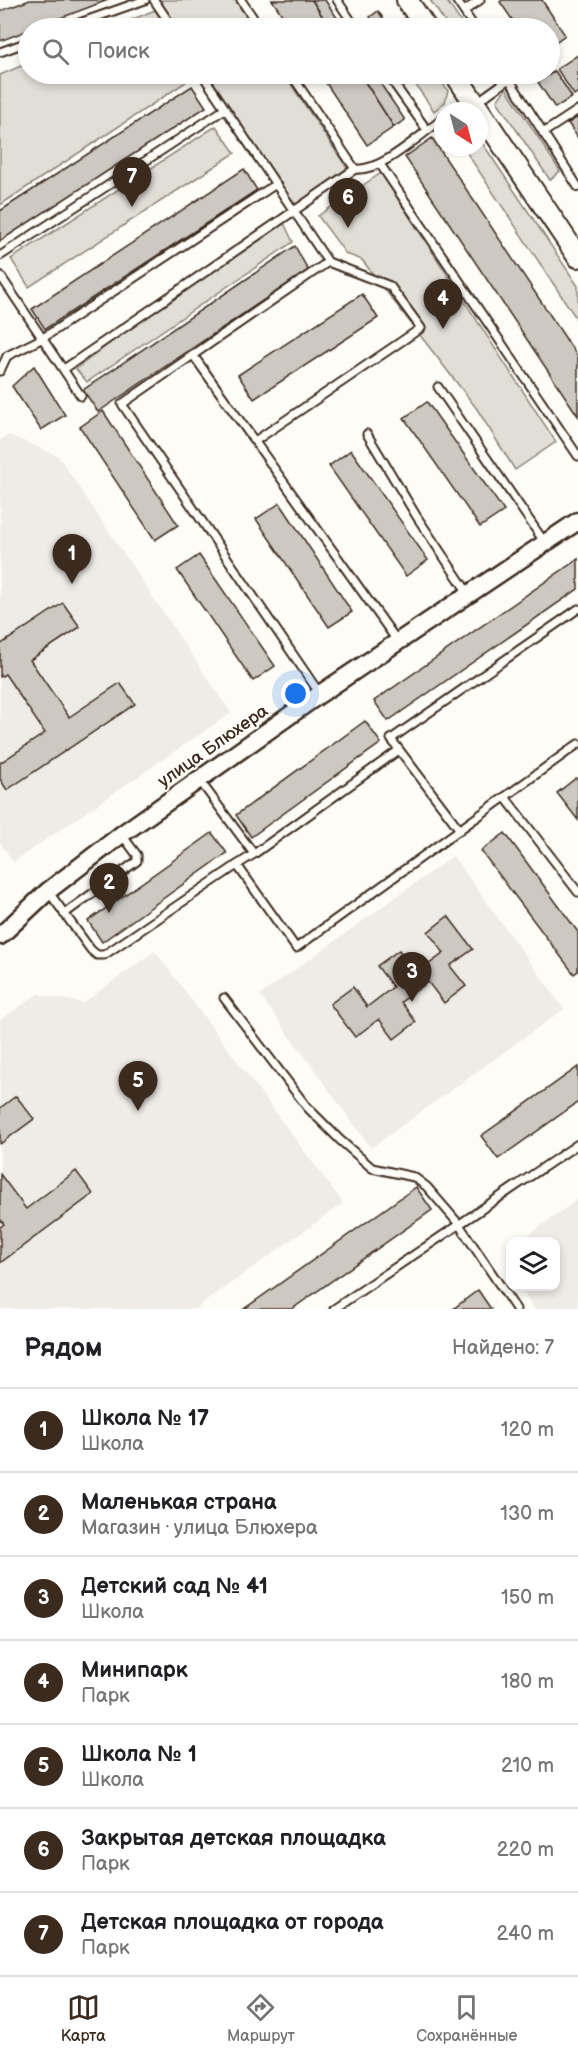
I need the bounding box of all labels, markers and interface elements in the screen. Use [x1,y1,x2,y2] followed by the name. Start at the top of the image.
[18,18,560,84] search box
[39,35,72,68] icon: search
[87,38,150,65] text: Поиск
[434,102,488,156] north arrow
[112,158,152,207] pin: 7
[328,178,368,228] pin: 6
[424,280,462,329] pin: 4
[52,534,92,584] pin: 1
[281,679,310,708] your location
[154,700,272,792] street label: улица Блюхера
[90,864,128,913] pin: 2
[392,952,432,1002] pin: 3
[118,1062,158,1111] pin: 5
[506,1237,560,1291] map controls
[506,1237,560,1291] button: layers
[24,1333,102,1364] text: Рядом
[452,1336,554,1360] text: Найдено: 7
[81,1405,209,1432] text: Школа № 17
[39,1418,48,1442] text: 1
[501,1418,554,1442] text: 120 m
[81,1432,144,1456] text: Школа
[81,1489,277,1516] text: Маленькая страна
[38,1502,49,1526] text: 2
[500,1502,554,1526] text: 130 m
[81,1516,318,1540] text: Магазин · улица Блюхера
[81,1573,268,1600] text: Детский сад № 41
[38,1586,49,1610] text: 3
[501,1586,554,1610] text: 150 m
[81,1600,144,1624] text: Школа
[81,1657,188,1684] text: Минипарк
[38,1670,49,1694] text: 4
[501,1670,554,1694] text: 180 m
[81,1684,130,1708] text: Парк
[81,1741,197,1768] text: Школа № 1
[38,1754,49,1778] text: 5
[501,1754,554,1778] text: 210 m
[81,1768,144,1792] text: Школа
[81,1825,386,1852] text: Закрытая детская площадка
[37,1838,50,1862] text: 6
[497,1838,554,1862] text: 220 m
[81,1852,130,1876] text: Парк
[81,1909,383,1936] text: Детская площадка от города
[38,1922,49,1946] text: 7
[497,1922,554,1946] text: 240 m
[81,1936,130,1960] text: Парк
[61,1991,106,2046] tab: Карта
[227,1991,295,2046] tab: Маршрут
[416,1991,517,2046] tab: Сохранённые

